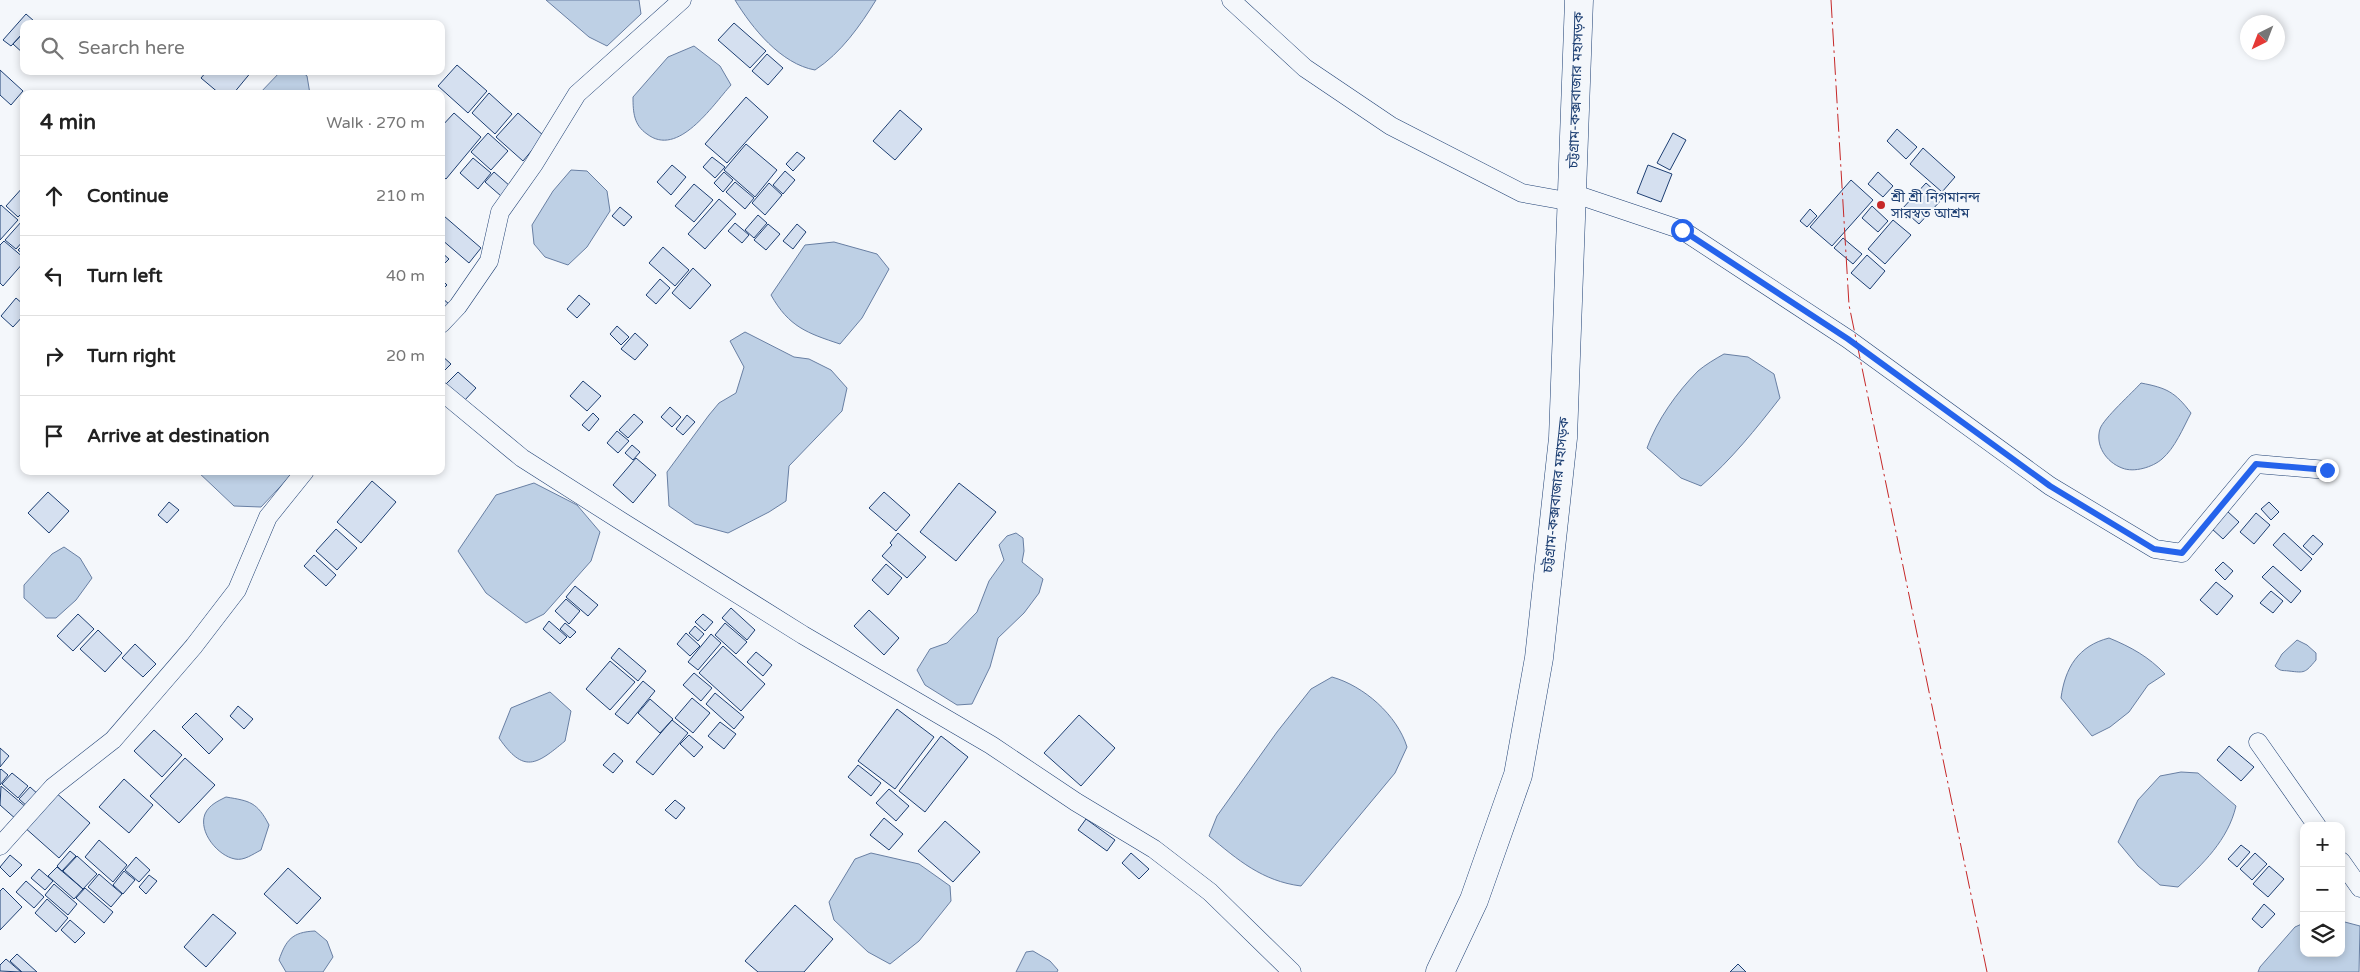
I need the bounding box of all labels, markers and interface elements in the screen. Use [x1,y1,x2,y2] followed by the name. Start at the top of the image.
[1565,11,1587,170] street label: চট্টগ্রাম-কক্সবাজার মহাসড়ক
[2240,15,2285,60] north arrow
[20,20,445,75] search box
[38,34,66,62] icon: search
[78,37,185,59] text: Search here
[40,110,96,135] text: 4 min
[326,113,425,133] text: Walk · 270 m
[40,182,68,210] icon: ahead
[87,185,169,207] text: Continue
[376,186,425,206] text: 210 m
[1890,189,1980,222] place label: শ্রী শ্রী নিগমানন্দ সারস্বত আশ্রম
[1875,199,1887,211] marker: শ্রী শ্রী নিগমানন্দ সারস্বত আশ্রম
[1671,219,1694,242] route start
[40,262,68,290] icon: left
[87,265,163,287] text: Turn left
[386,266,425,286] text: 40 m
[40,342,68,370] icon: right
[87,345,175,367] text: Turn right
[386,346,425,366] text: 20 m
[1539,416,1573,575] street label: চট্টগ্রাম-কক্সবাজার মহাসড়ক
[40,422,68,450] icon: arrive
[87,425,270,447] text: Arrive at destination
[2316,459,2339,482] route end
[2300,822,2345,957] map controls
[2300,822,2345,867] button: +
[2300,867,2345,912] button: −
[2300,912,2345,957] button: layers

